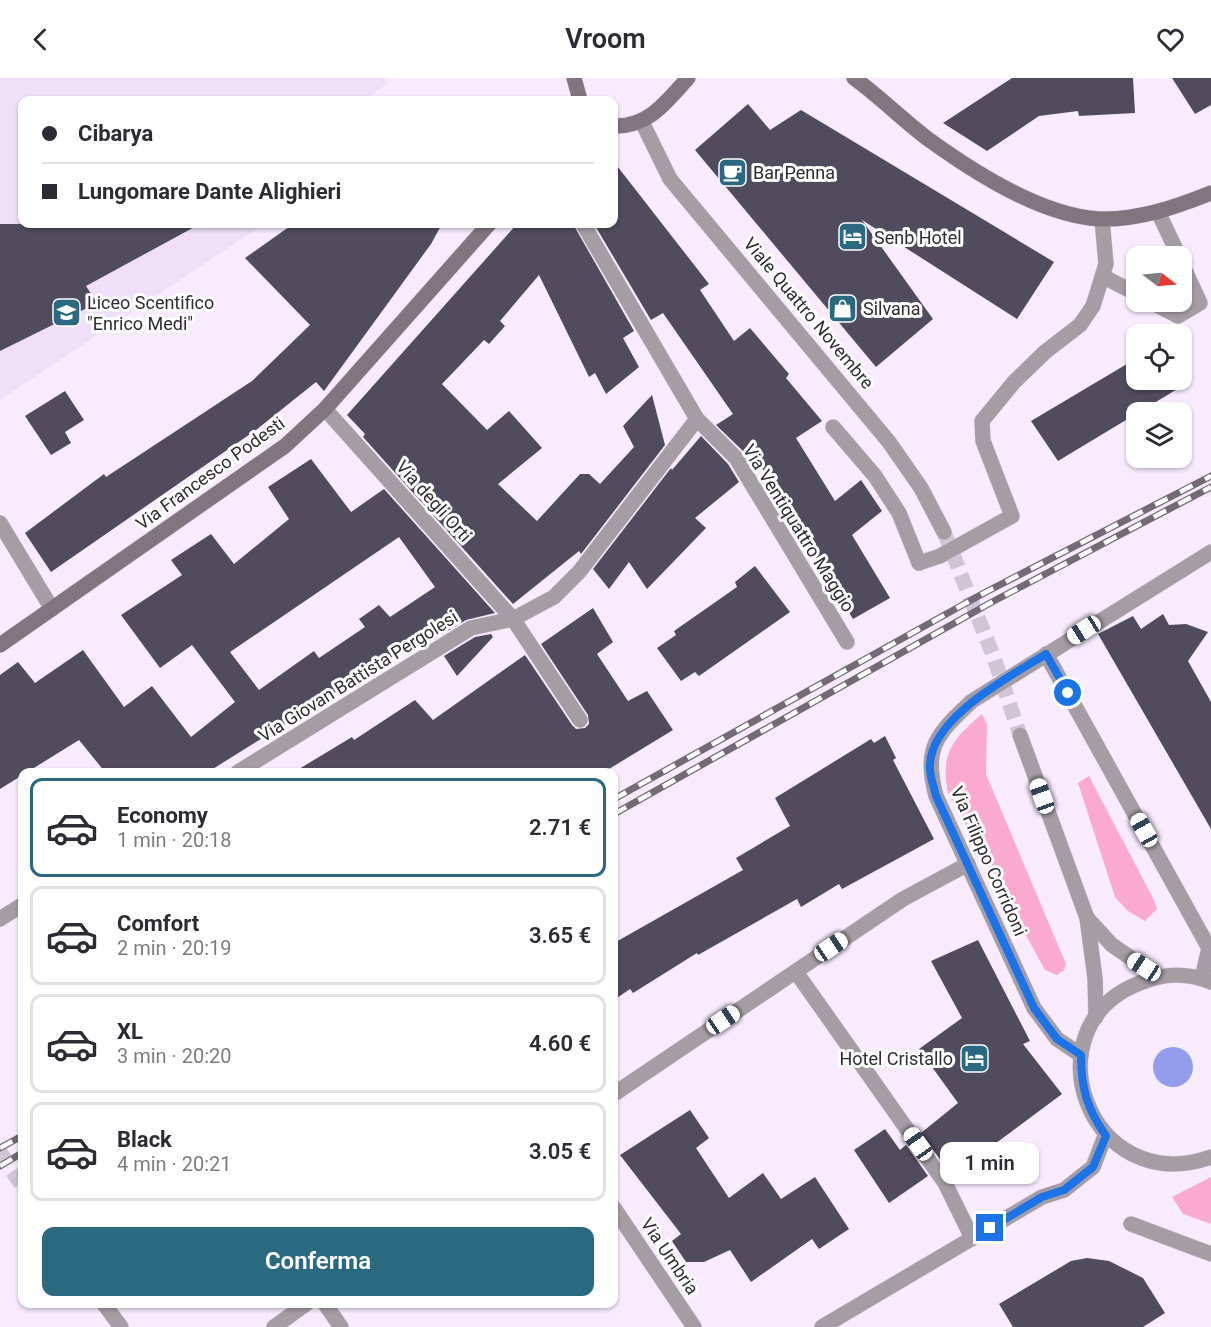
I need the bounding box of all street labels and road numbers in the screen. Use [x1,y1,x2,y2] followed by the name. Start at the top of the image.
[740,233,878,393] street label: Viale Quattro Novembre
[132,412,288,534] street label: Via Francesco Podesti
[739,440,859,616] street label: Via Ventiquattro Maggio
[392,456,476,546] street label: Via degli Orti
[255,606,461,746] street label: Via Giovan Battista Pergolesi
[947,783,1031,939] street label: Via Filippo Corridoni
[637,1214,703,1298] street label: Via Umbria

